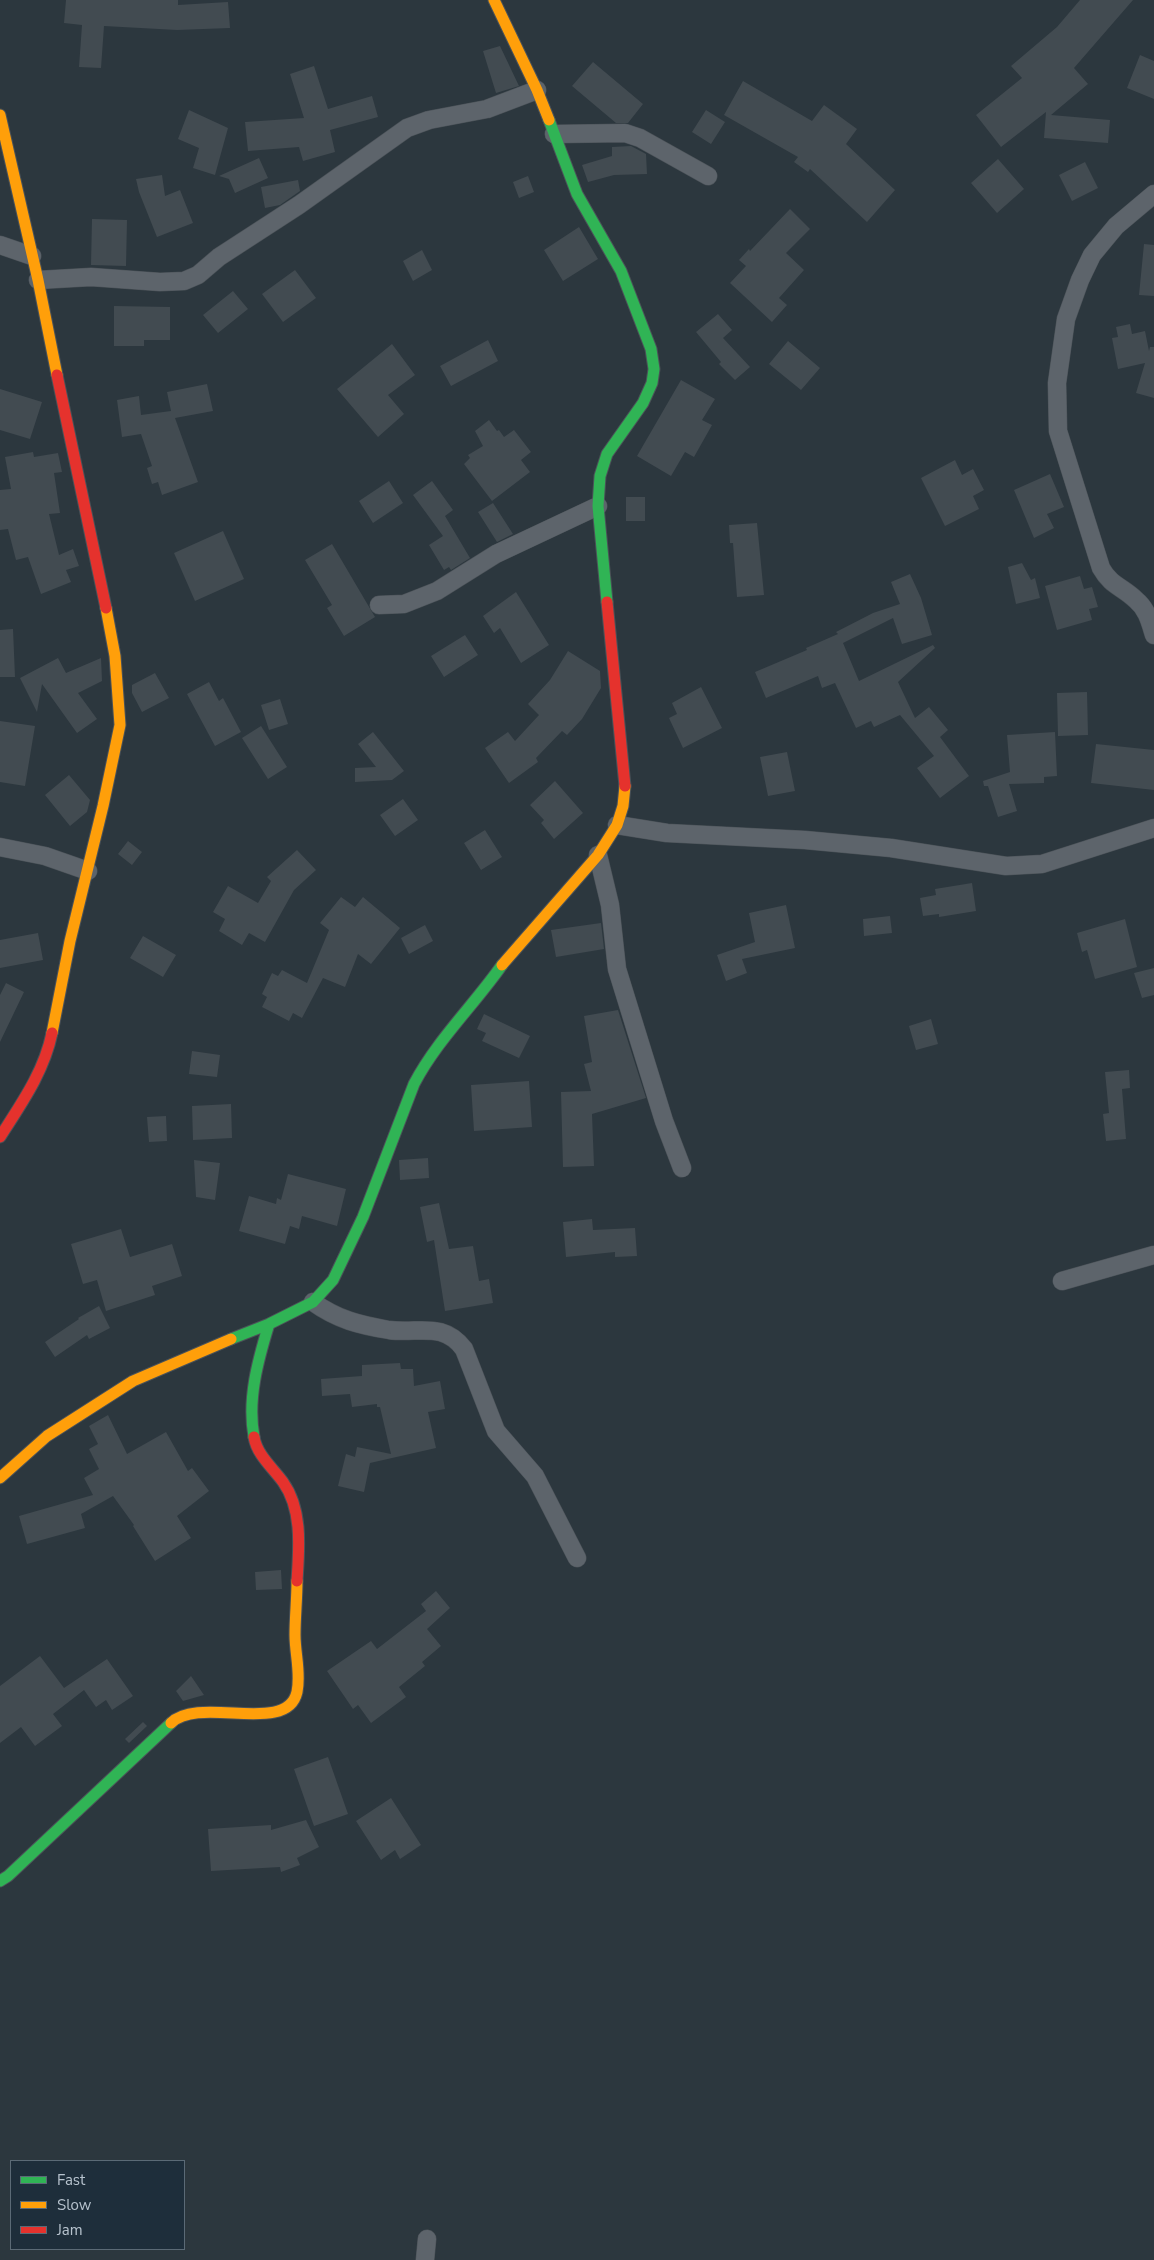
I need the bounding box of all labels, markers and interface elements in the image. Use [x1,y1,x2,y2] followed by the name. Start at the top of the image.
[10,2160,185,2250] legend
[57,2170,85,2190] text: Fast
[57,2195,91,2215] text: Slow
[57,2220,83,2240] text: Jam

